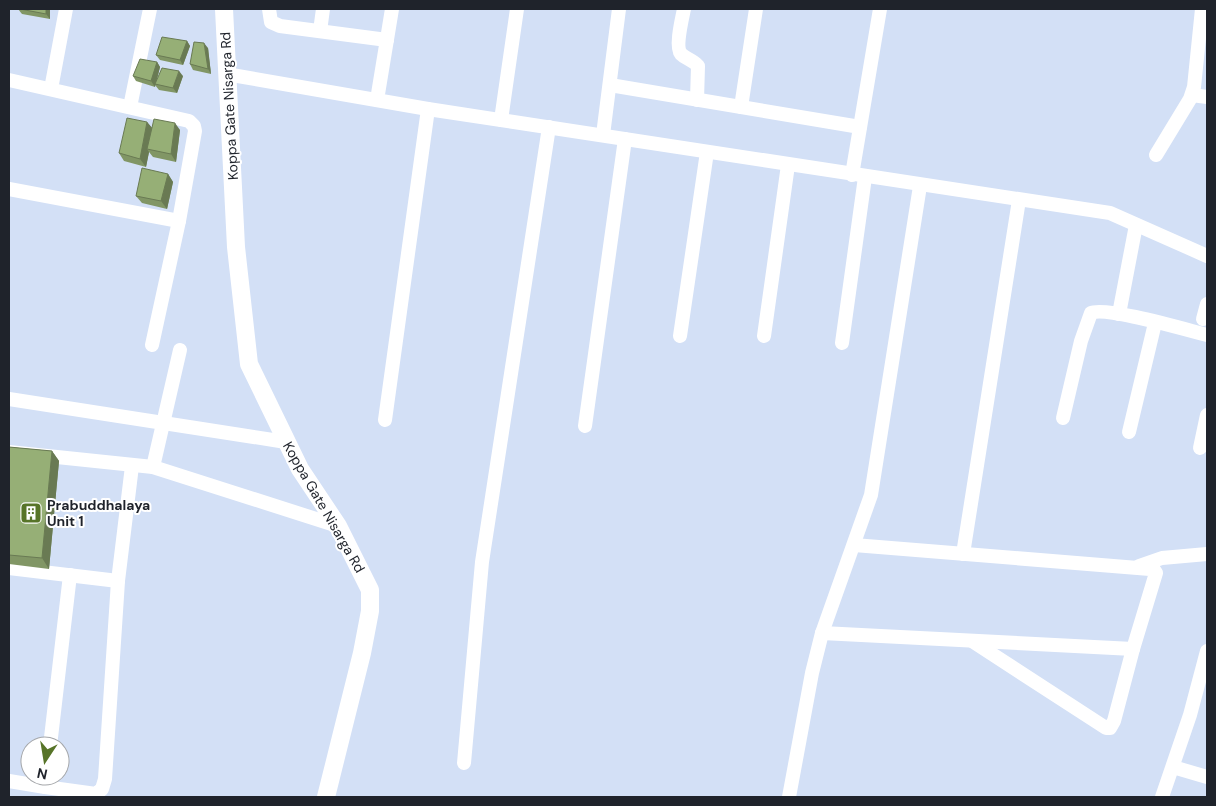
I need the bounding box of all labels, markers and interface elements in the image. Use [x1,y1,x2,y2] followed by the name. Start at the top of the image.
[216,31,242,181] street label: Koppa Gate Nisarga Rd
[279,438,369,576] street label: Koppa Gate Nisarga Rd
[47,496,150,530] place label: Prabuddhalaya Unit 1
[19,501,43,525] building icon: Prabuddhalaya Unit 1
[20,736,70,786] north arrow
[35,764,49,784] text: N

